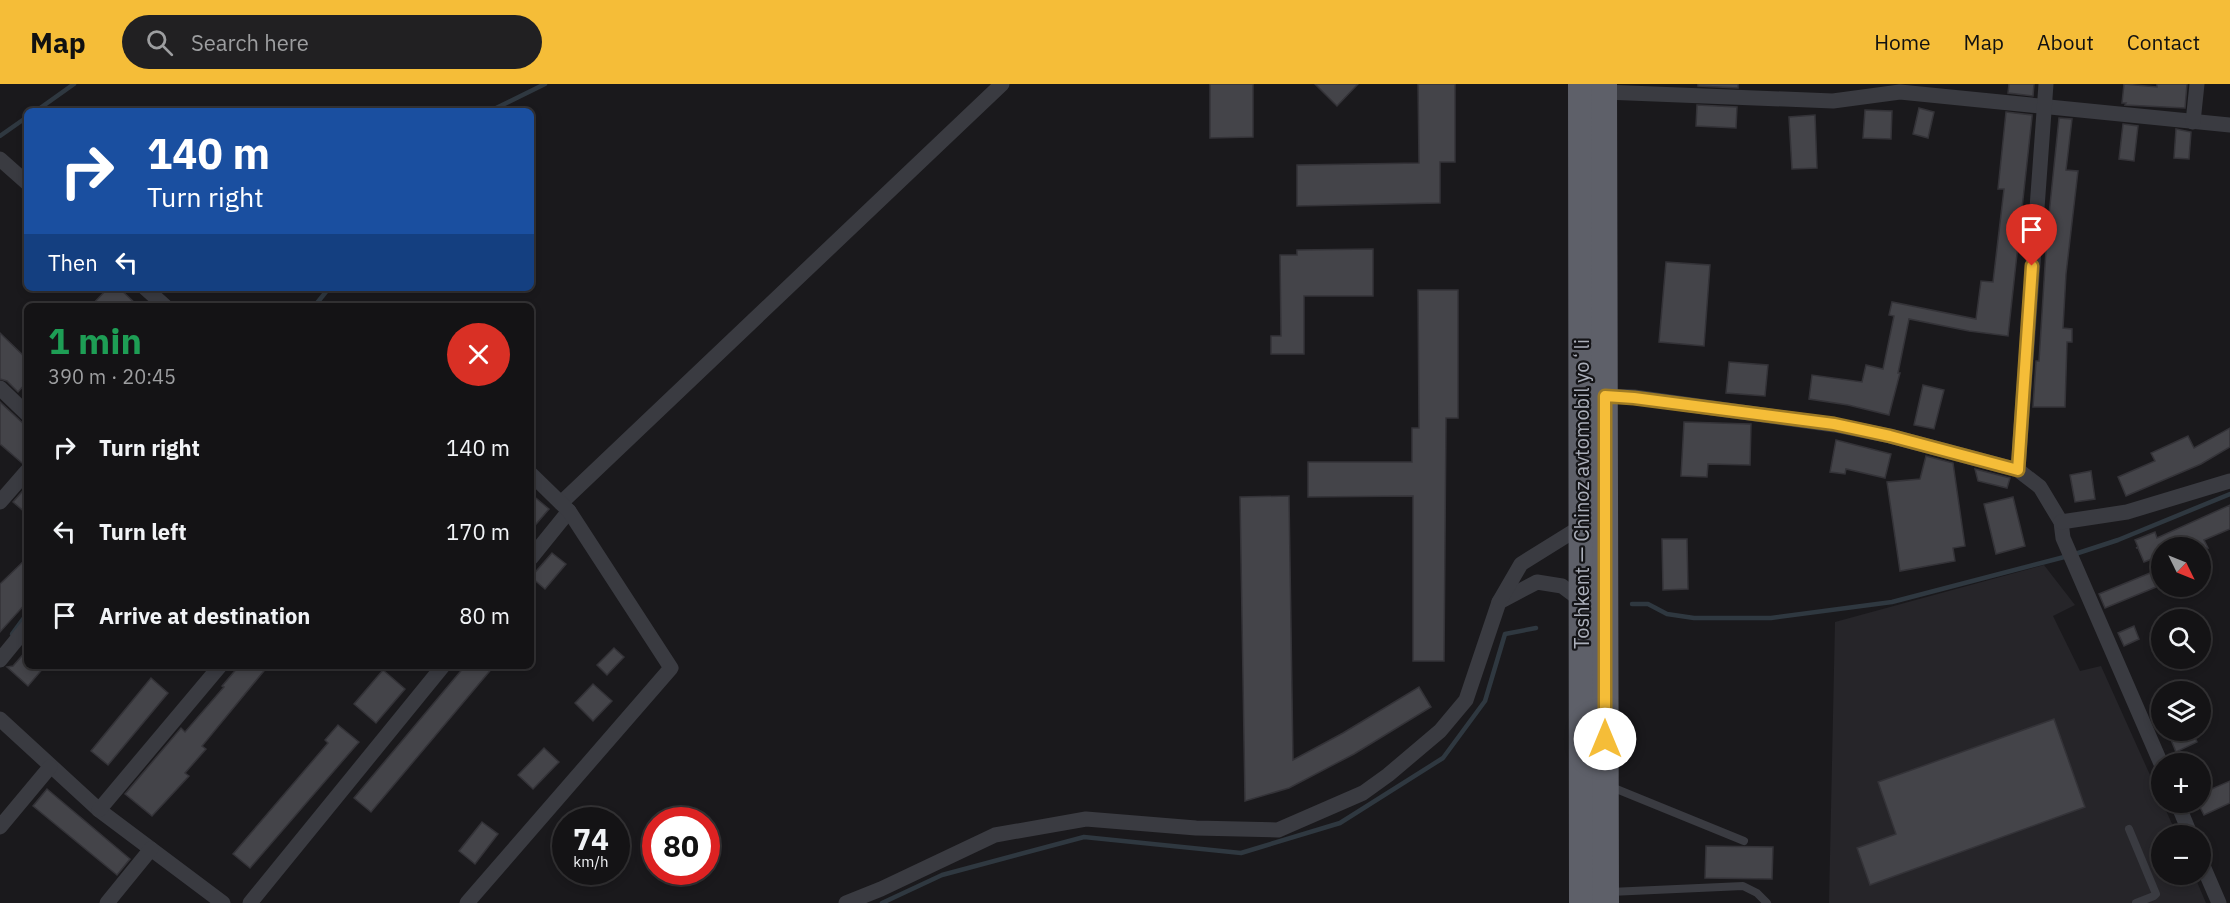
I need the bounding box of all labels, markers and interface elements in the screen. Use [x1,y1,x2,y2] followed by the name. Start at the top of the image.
[122,15,542,69] search box
[30,24,86,61] text: Map
[143,26,176,59] icon: search
[191,28,309,57] text: Search here
[1874,28,1931,56] text: Home
[1964,28,2004,56] text: Map
[2037,28,2094,56] text: About
[2127,28,2200,56] text: Contact
[147,126,270,181] text: 140 m
[48,132,126,210] icon: right
[147,179,264,214] text: Turn right
[2006,204,2057,266] pin
[2015,213,2048,246] icon: arrive
[110,246,143,279] icon: left
[48,248,98,277] text: Then
[48,317,142,364] text: 1 min
[447,323,510,386] button: close
[1568,339,1595,649] street label: Toshkent — Chinoz avtomobil yoʻli
[48,363,176,390] text: 390 m · 20:45
[48,431,81,464] icon: right
[99,433,200,462] text: Turn right
[446,433,510,462] text: 140 m
[48,515,81,548] icon: left
[99,517,187,546] text: Turn left
[446,517,510,546] text: 170 m
[2151,537,2211,597] north arrow
[2151,537,2211,885] map controls
[48,599,81,632] icon: arrive
[99,601,310,630] text: Arrive at destination
[459,601,510,630] text: 80 m
[2151,609,2211,669] button: search
[2151,681,2211,741] button: layers
[1573,707,1637,771] position arrow
[2151,753,2211,813] button: +
[642,807,720,885] speed limit sign: 80
[573,819,609,858] text: 74
[2151,825,2211,885] button: −
[573,852,609,871] text: km/h

